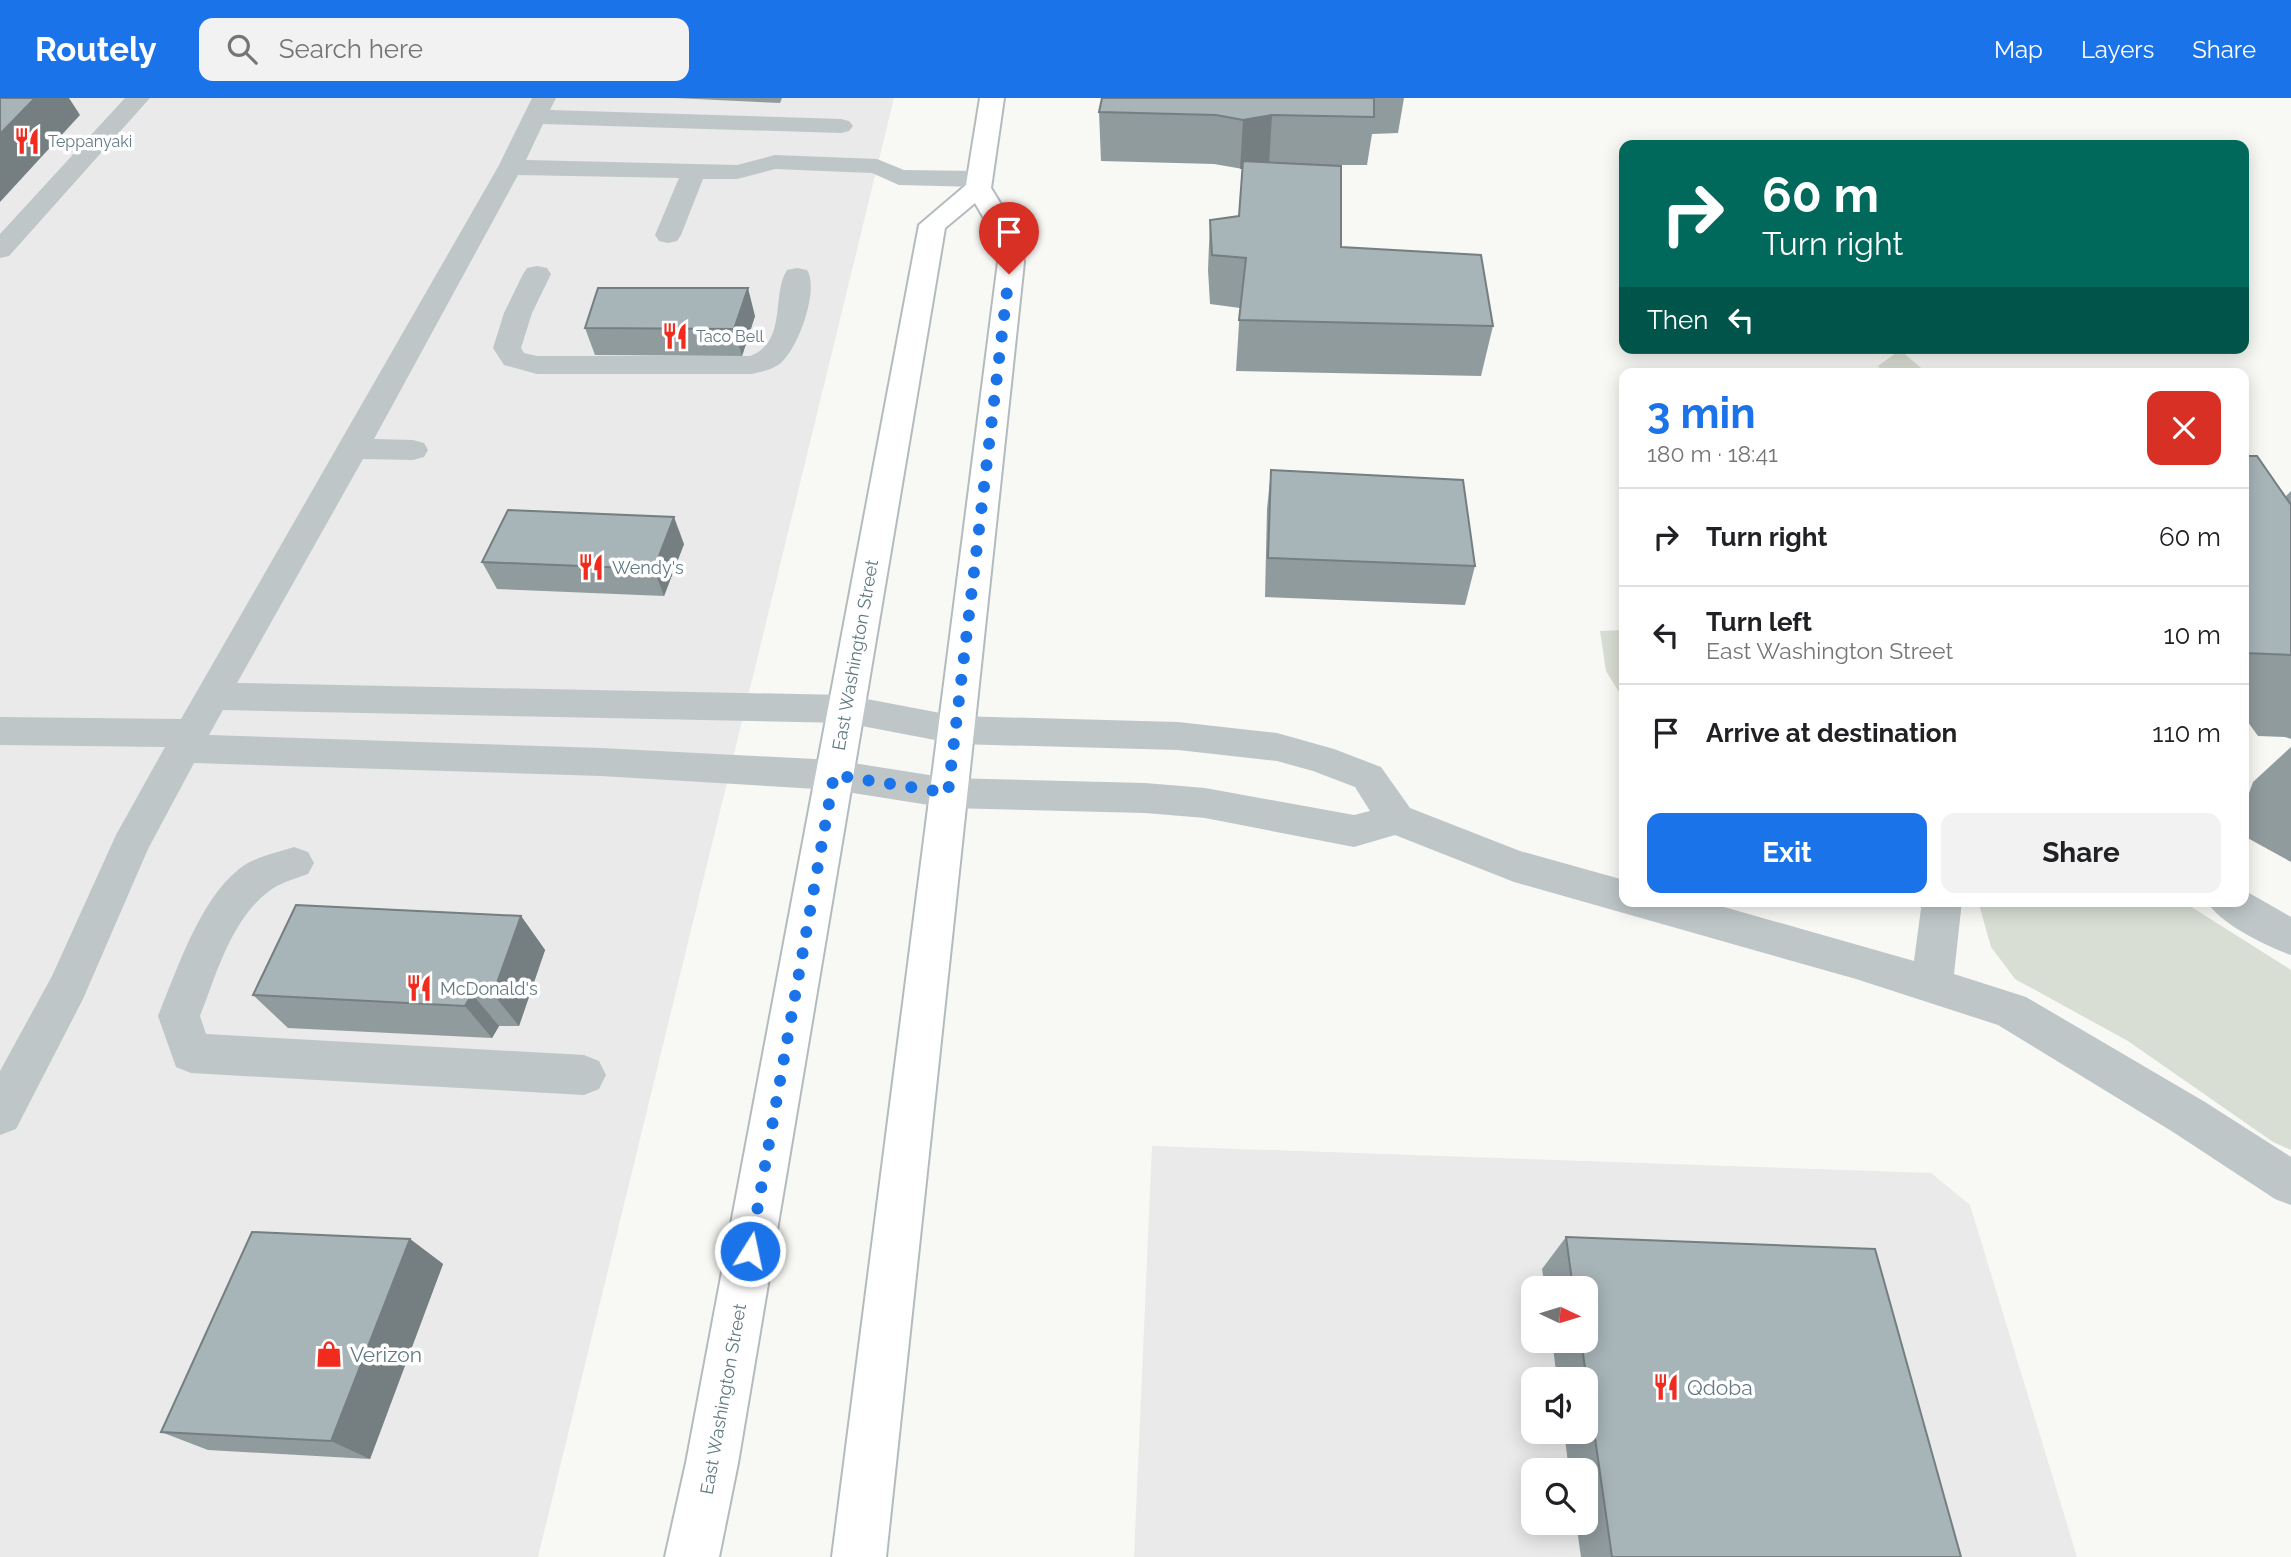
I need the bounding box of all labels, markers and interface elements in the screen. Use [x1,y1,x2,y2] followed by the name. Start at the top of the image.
[199,18,689,81] search box
[35,30,157,69] text: Routely
[223,30,261,68] icon: search
[279,34,423,64] text: Search here
[1994,35,2043,64] text: Map
[2081,35,2154,64] text: Layers
[2192,35,2256,64] text: Share
[12,126,42,156] restaurant icon: Teppanyaki
[48,132,132,151] place label: Teppanyaki
[1762,166,1879,223] text: 60 m
[1647,168,1738,259] icon: right
[979,202,1039,274] pin
[990,213,1028,251] icon: arrive
[1762,225,1903,262] text: Turn right
[1722,301,1760,339] icon: left
[1647,305,1708,335] text: Then
[660,321,690,351] restaurant icon: Taco Bell
[696,327,765,346] place label: Taco Bell
[1647,389,1756,438] text: 3 min
[2147,391,2221,465] button: close
[1647,440,1778,467] text: 180 m · 18:41
[1647,518,1685,556] icon: right
[1706,522,1827,552] text: Turn right
[2159,522,2221,552] text: 60 m
[576,552,606,582] restaurant icon: Wendy's
[612,557,684,578] place label: Wendy's
[828,558,882,752] street label: East Washington Street
[1706,607,1812,637] text: Turn left
[1647,616,1685,654] icon: left
[2163,620,2221,650] text: 10 m
[1706,637,1953,664] text: East Washington Street
[1647,714,1685,752] icon: arrive
[1706,718,1957,748] text: Arrive at destination
[2152,718,2221,748] text: 110 m
[1647,813,1927,893] button: Exit
[1941,813,2221,893] button: Share
[404,973,434,1003] restaurant icon: McDonald's
[440,978,538,999] place label: McDonald's
[713,1214,787,1288] position arrow
[1521,1276,1598,1353] north arrow
[1521,1276,1598,1535] map controls
[696,1302,750,1496] street label: East Washington Street
[314,1339,344,1369] shop icon: Verizon
[350,1342,422,1367] place label: Verizon
[1521,1367,1598,1444] button: sound
[1651,1372,1681,1402] restaurant icon: Qdoba
[1687,1375,1753,1400] place label: Qdoba
[1521,1458,1598,1535] button: search

